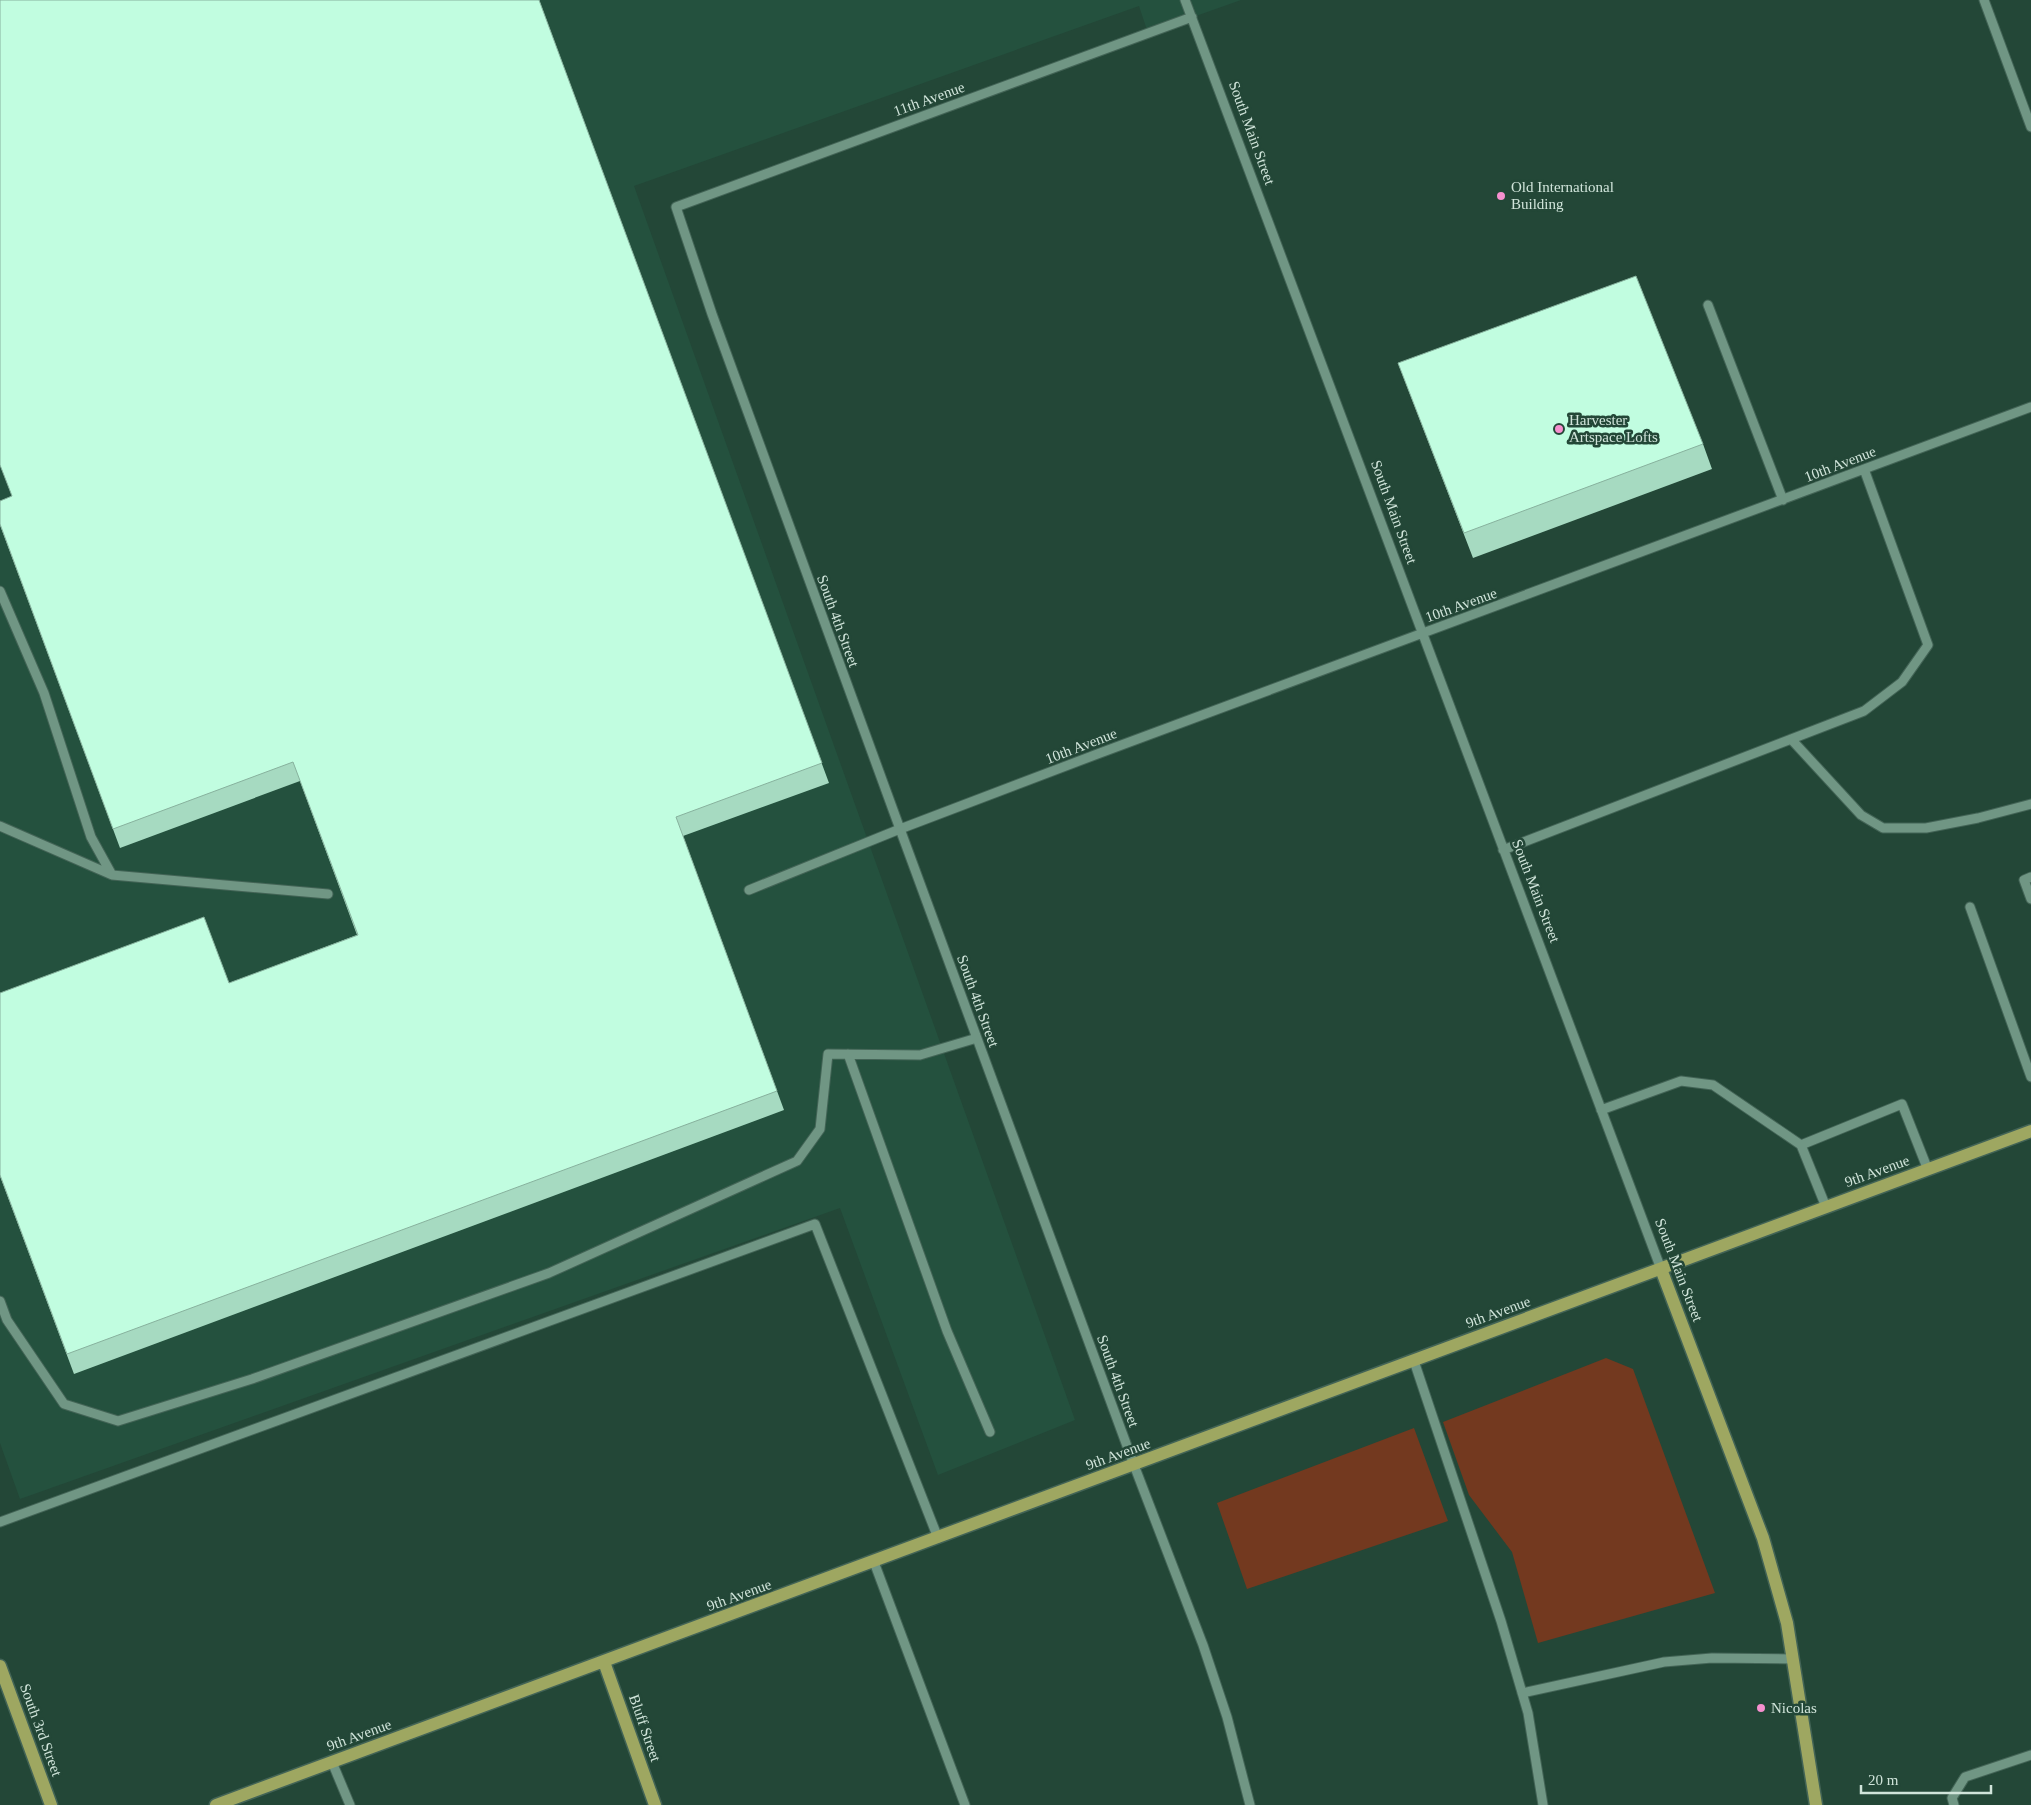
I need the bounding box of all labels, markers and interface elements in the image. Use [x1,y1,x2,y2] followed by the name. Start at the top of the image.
[891,79,967,119] street label: 11th Avenue
[1226,79,1278,188] street label: South Main Street
[1511,179,1614,212] place label: Old International Building
[1495,190,1507,202] marker: Old International Building
[1569,412,1658,445] place label: Harvester Artspace Lofts
[1553,423,1565,435] marker: Harvester Artspace Lofts
[1802,443,1878,485] street label: 10th Avenue
[1368,458,1420,567] street label: South Main Street
[814,573,862,670] street label: South 4th Street
[1423,585,1499,625] street label: 10th Avenue
[1043,725,1119,767] street label: 10th Avenue
[1509,837,1563,946] street label: South Main Street
[954,953,1002,1050] street label: South 4th Street
[1842,1152,1912,1190] street label: 9th Avenue
[1652,1216,1706,1325] street label: South Main Street
[1463,1293,1533,1331] street label: 9th Avenue
[1094,1333,1142,1430] street label: South 4th Street
[1083,1435,1153,1473] street label: 9th Avenue
[704,1576,774,1614] street label: 9th Avenue
[17,1681,65,1779] street label: South 3rd Street
[626,1692,664,1765] street label: Bluff Street
[1771,1700,1817,1716] place label: Nicolas
[1755,1702,1767,1714] marker: Nicolas
[324,1716,394,1754] street label: 9th Avenue
[1861,1762,1991,1794] scale bar
[1868,1772,1899,1788] text: 20 m

